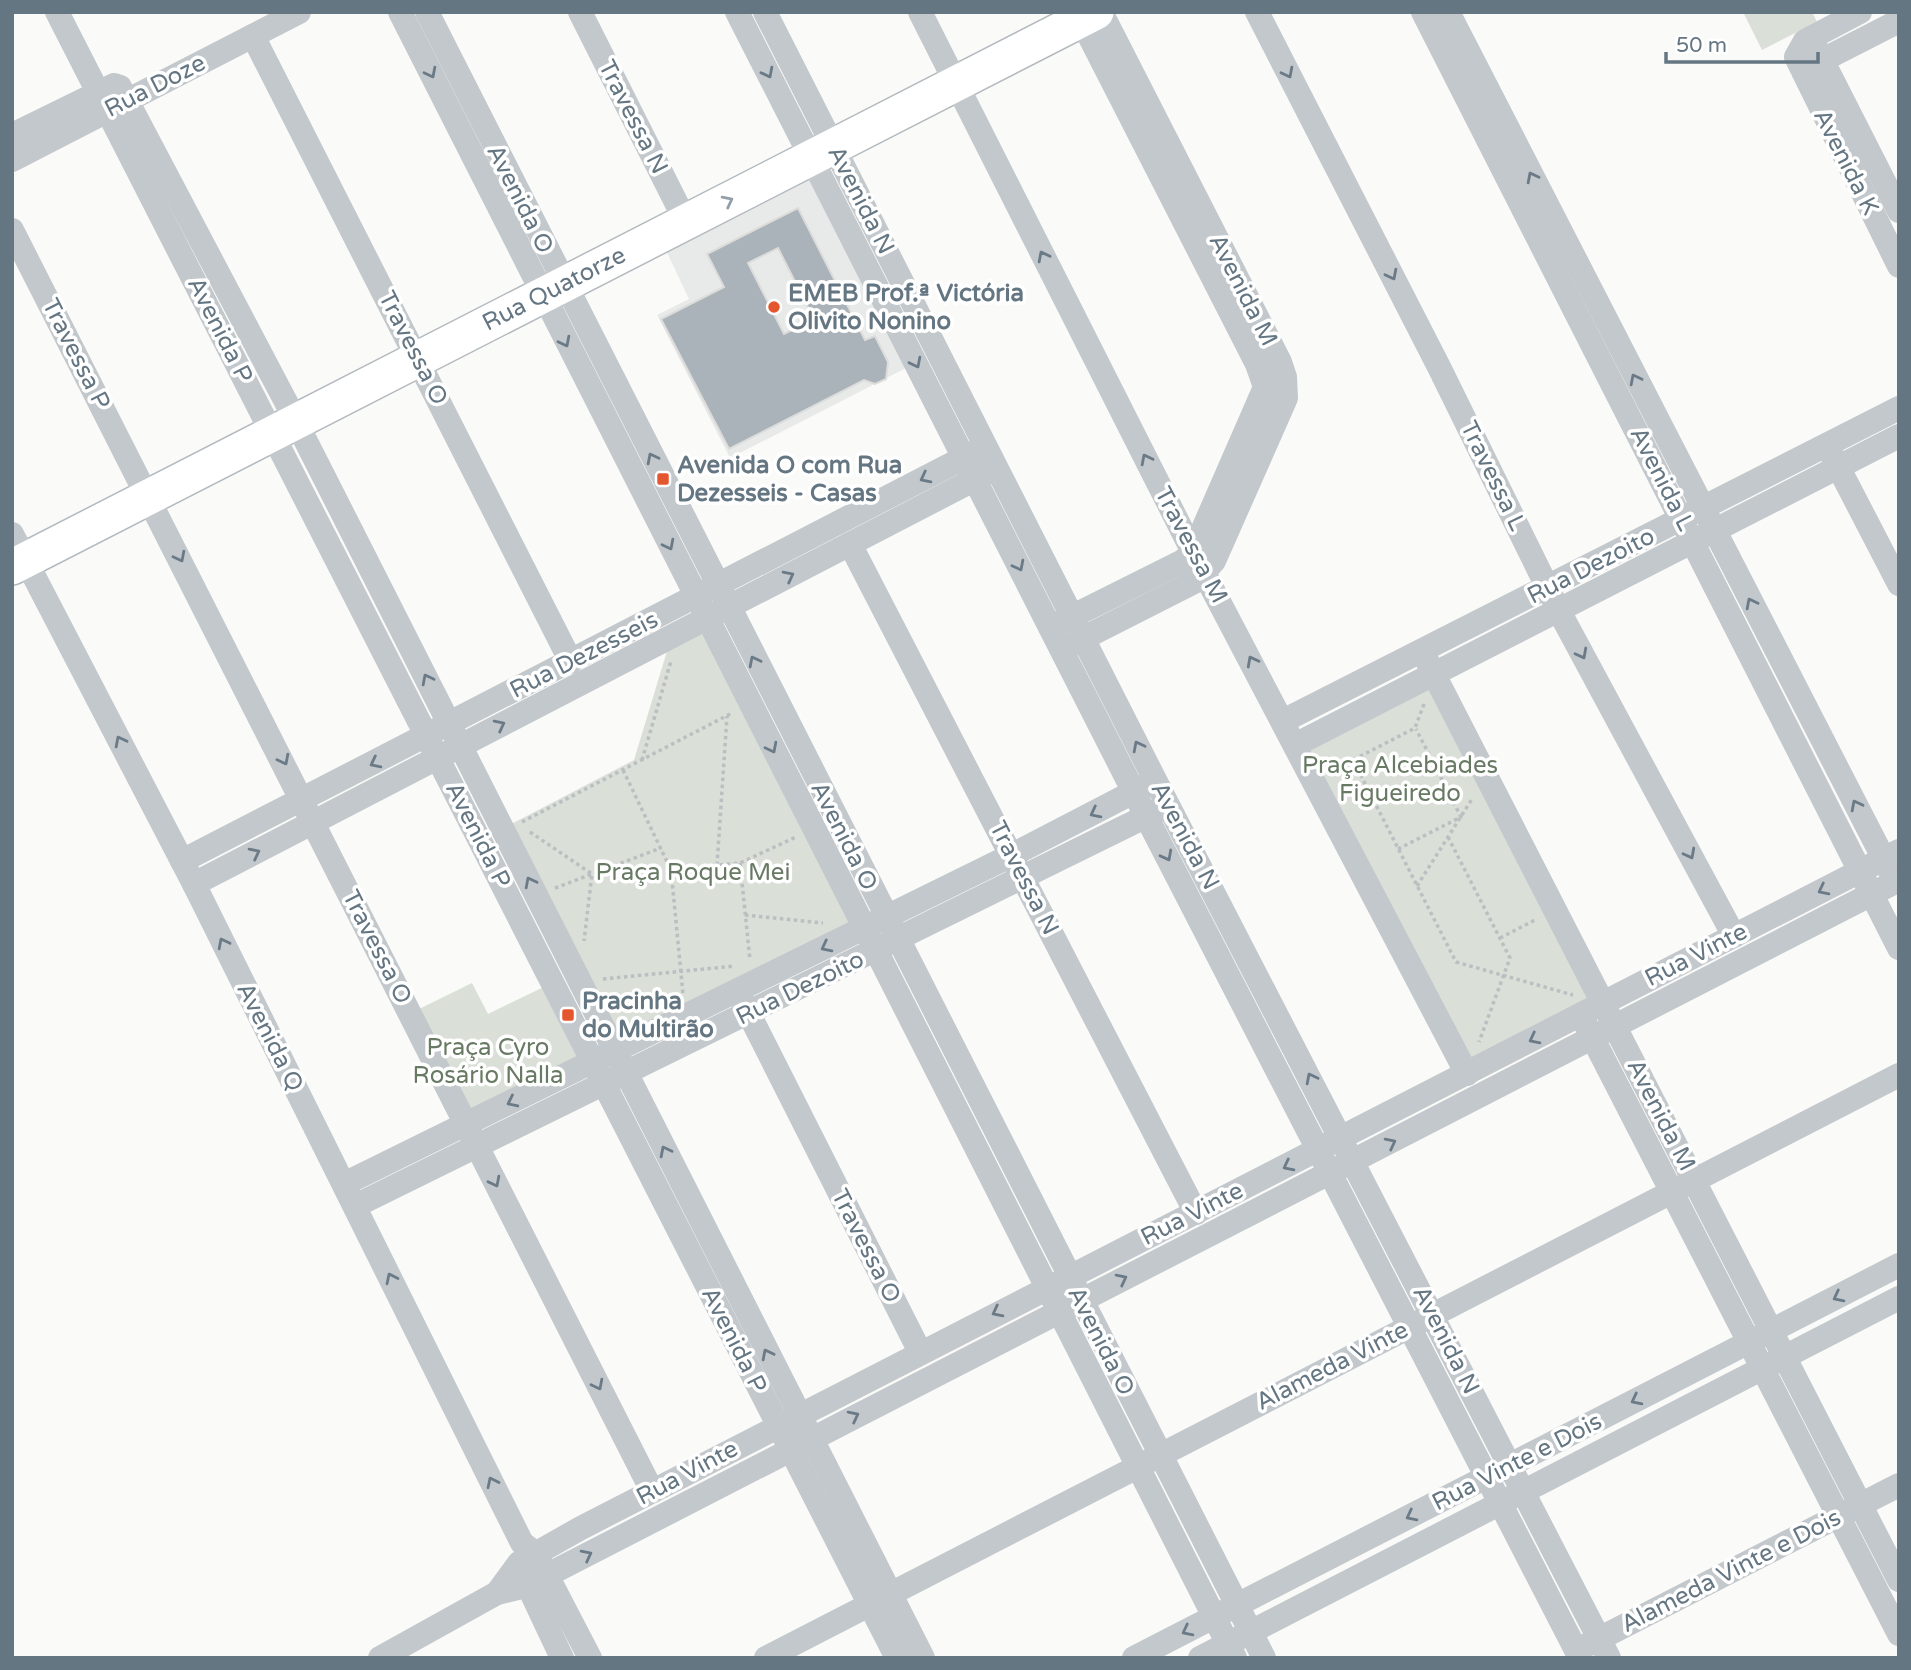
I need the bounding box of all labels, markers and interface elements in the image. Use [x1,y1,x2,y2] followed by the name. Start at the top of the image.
[1666,21,1818,65] scale bar
[1676,33,1727,58] text: 50 m
[100,48,210,124] street label: Rua Doze
[592,55,674,179] street label: Travessa N
[422,66,436,78] one-way arrow
[759,66,773,78] one-way arrow
[1280,66,1294,78] one-way arrow
[1807,104,1885,220] street label: Avenida K
[480,140,560,258] street label: Avenida O
[821,141,901,259] street label: Avenida N
[1526,172,1540,184] one-way arrow
[721,195,733,209] one-way arrow
[1202,229,1284,351] street label: Avenida M
[478,240,630,338] street label: Rua Quatorze
[1038,251,1052,264] one-way arrow
[1384,268,1398,281] one-way arrow
[181,272,259,388] street label: Avenida P
[788,279,1024,336] place label: EMEB Prof.ª Victória Olivito Nonino
[372,286,454,410] street label: Travessa O
[36,294,116,414] street label: Travessa P
[766,299,782,315] marker: EMEB Prof.ª Victória Olivito Nonino
[557,335,571,347] one-way arrow
[907,356,921,368] one-way arrow
[1630,374,1644,386] one-way arrow
[1454,416,1532,536] street label: Travessa L
[1624,422,1701,536] street label: Avenida L
[677,451,902,508] place label: Avenida O com Rua Dezesseis - Casas
[646,453,660,465] one-way arrow
[1141,454,1155,466] one-way arrow
[920,470,932,484] one-way arrow
[655,471,671,487] marker: Avenida O com Rua Dezesseis - Casas
[1148,482,1234,608] street label: Travessa M
[1523,522,1659,610] street label: Rua Dezoito
[661,538,674,550] one-way arrow
[172,550,186,562] one-way arrow
[1011,559,1024,571] one-way arrow
[782,570,794,584] one-way arrow
[1746,598,1760,610] one-way arrow
[505,605,663,705] street label: Rua Dezesseis
[1574,647,1587,659] one-way arrow
[749,656,763,668] one-way arrow
[1246,656,1260,668] one-way arrow
[421,674,435,686] one-way arrow
[493,720,505,734] one-way arrow
[114,735,128,748] one-way arrow
[1132,740,1146,753] one-way arrow
[764,741,778,753] one-way arrow
[1302,751,1498,808] park label: Praça Alcebiades Figueiredo
[275,753,289,765] one-way arrow
[370,754,382,768] one-way arrow
[439,777,517,893] street label: Avenida P
[804,777,884,895] street label: Avenida O
[1145,777,1225,895] street label: Avenida N
[1851,800,1864,812] one-way arrow
[1090,804,1102,818] one-way arrow
[983,816,1065,940] street label: Travessa N
[247,847,260,861] one-way arrow
[1682,847,1695,860] one-way arrow
[1158,849,1172,861] one-way arrow
[596,858,790,887] park label: Praça Roque Mei
[524,877,538,889] one-way arrow
[1818,881,1830,895] one-way arrow
[336,885,418,1009] street label: Travessa O
[1640,917,1752,993] street label: Rua Vinte
[218,938,232,950] one-way arrow
[820,938,833,952] one-way arrow
[731,945,869,1031] street label: Rua Dezoito
[230,978,310,1096] street label: Avenida Q
[582,987,714,1044] place label: Pracinha do Multirão
[560,1007,576,1023] marker: Pracinha do Multirão
[1529,1031,1541,1045] one-way arrow
[413,1033,563,1090] park label: Praça Cyro Rosário Nalla
[1620,1054,1702,1176] street label: Avenida M
[1305,1073,1319,1085] one-way arrow
[507,1093,519,1107] one-way arrow
[1384,1138,1396,1152] one-way arrow
[660,1146,674,1158] one-way arrow
[1283,1157,1295,1171] one-way arrow
[487,1175,501,1188] one-way arrow
[1136,1176,1248,1252] street label: Rua Vinte
[825,1184,907,1308] street label: Travessa O
[385,1273,399,1285] one-way arrow
[1115,1274,1127,1288] one-way arrow
[1406,1281,1486,1399] street label: Avenida N
[695,1282,773,1398] street label: Avenida P
[1061,1282,1141,1400] street label: Avenida O
[1833,1288,1845,1302] one-way arrow
[992,1304,1005,1318] one-way arrow
[1251,1315,1413,1417] street label: Alameda Vinte
[762,1349,776,1361] one-way arrow
[590,1378,604,1390] one-way arrow
[1631,1392,1643,1406] one-way arrow
[1427,1407,1607,1517] street label: Rua Vinte e Dois
[847,1411,859,1424] one-way arrow
[631,1434,743,1512] street label: Rua Vinte
[486,1477,500,1489] one-way arrow
[1616,1503,1846,1639] street label: Alameda Vinte e Dois
[1406,1507,1419,1521] one-way arrow
[580,1549,592,1563] one-way arrow
[1182,1622,1194,1636] one-way arrow

